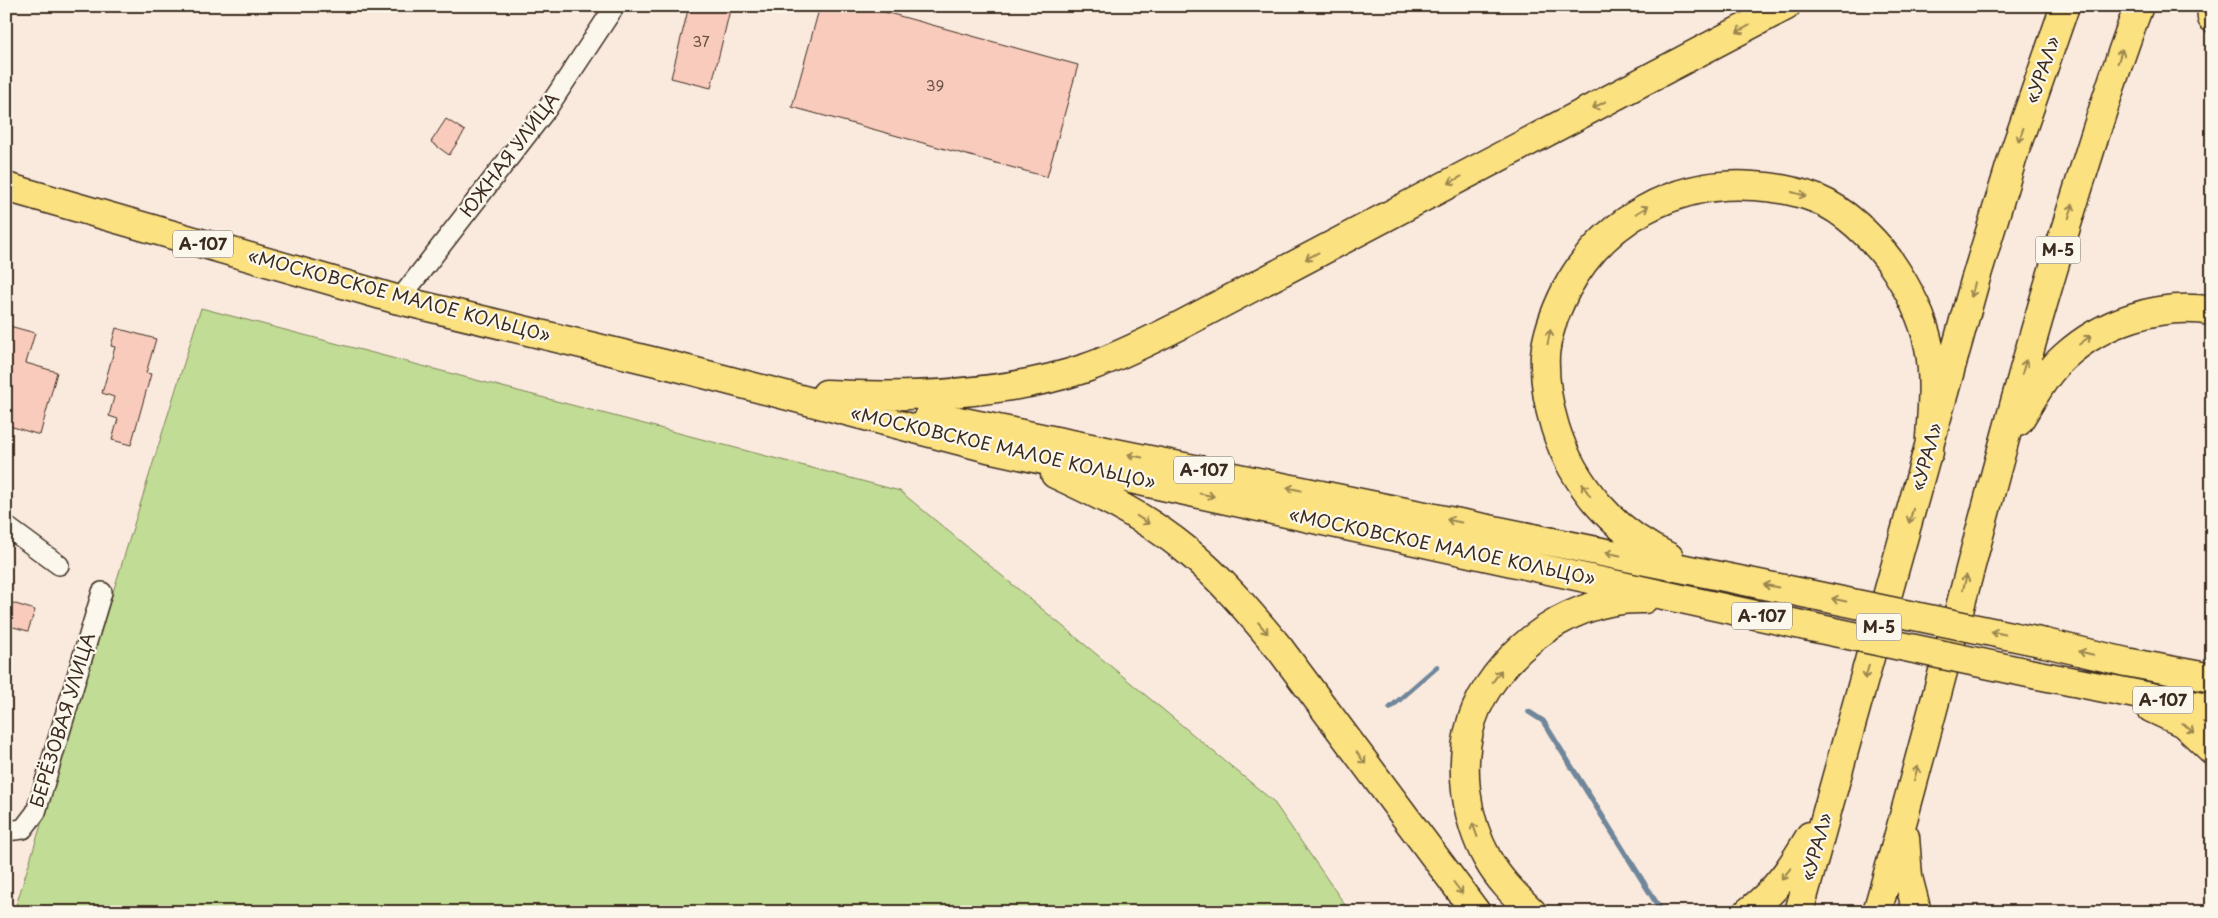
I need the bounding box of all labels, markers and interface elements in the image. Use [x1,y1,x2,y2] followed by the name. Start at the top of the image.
[1736,25,1751,34] one-way arrow
[692,29,710,52] house number: 37
[2017,32,2066,107] street label: «УРАЛ»
[2116,49,2125,64] one-way arrow
[926,73,944,96] house number: 39
[453,86,565,222] street label: ЮЖНАЯ УЛИЦА
[1592,101,1607,110] one-way arrow
[2015,127,2025,143] one-way arrow
[1448,175,1463,185] one-way arrow
[1791,190,1807,199] one-way arrow
[2066,203,2076,219] one-way arrow
[1635,205,1649,215] one-way arrow
[173,230,233,258] road number: А-107
[2036,236,2080,264] road number: М-5
[245,241,554,348] street label: «МОСКОВСКОЕ МАЛОЕ КОЛЬЦО»
[1304,251,1319,261] one-way arrow
[1967,282,1977,298] one-way arrow
[1545,329,1554,345] one-way arrow
[2078,335,2091,346] one-way arrow
[2020,359,2029,375] one-way arrow
[848,398,1159,495] street label: «МОСКОВСКОЕ МАЛОЕ КОЛЬЦО»
[1903,419,1948,494] street label: «УРАЛ»
[1128,451,1144,460] one-way arrow
[1174,456,1234,484] road number: А-107
[1287,483,1303,493] one-way arrow
[1581,483,1591,497] one-way arrow
[1199,491,1215,500] one-way arrow
[1287,500,1598,591] street label: «МОСКОВСКОЕ МАЛОЕ КОЛЬЦО»
[1905,507,1915,523] one-way arrow
[1136,515,1150,525] one-way arrow
[1446,516,1462,525] one-way arrow
[1605,548,1621,558] one-way arrow
[1961,575,1971,591] one-way arrow
[1764,581,1780,590] one-way arrow
[1831,595,1847,604] one-way arrow
[1732,602,1792,630] road number: А-107
[1856,614,1902,640] road number: М-5
[1258,622,1269,635] one-way arrow
[1990,628,2006,638] one-way arrow
[22,629,101,810] street label: БЕРЁЗОВАЯ УЛИЦА
[2078,647,2094,657] one-way arrow
[1861,664,1871,680] one-way arrow
[1492,669,1502,683] one-way arrow
[2133,686,2193,714] road number: А-107
[2181,722,2194,733] one-way arrow
[1356,751,1366,765] one-way arrow
[1911,766,1921,782] one-way arrow
[1793,809,1838,884] street label: «УРАЛ»
[1470,822,1479,838] one-way arrow
[1781,867,1792,880] one-way arrow
[1453,881,1463,895] one-way arrow

